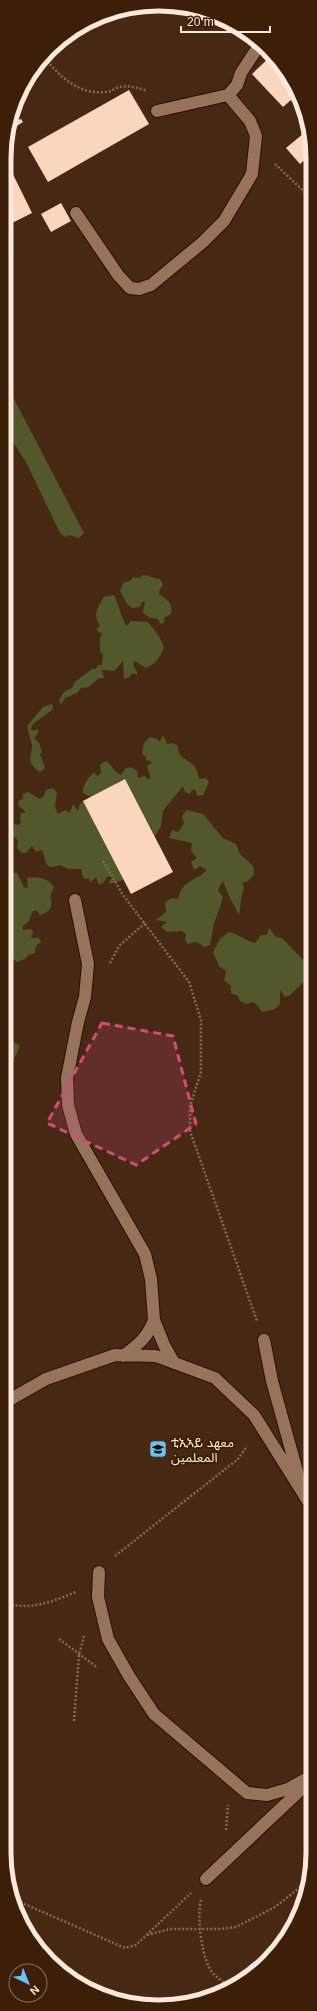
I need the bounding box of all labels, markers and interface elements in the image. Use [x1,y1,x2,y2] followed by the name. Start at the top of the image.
[181,8,270,34] scale bar
[187,15,214,29] text: 20 m
[171,1435,234,1466] place label: ቲኢኣይ معهد المعلمين
[148,1439,168,1459] school or university icon: ቲኢኣይ معهد المعلمين
[8,1963,48,2003] north arrow
[28,1983,42,1997] text: N

